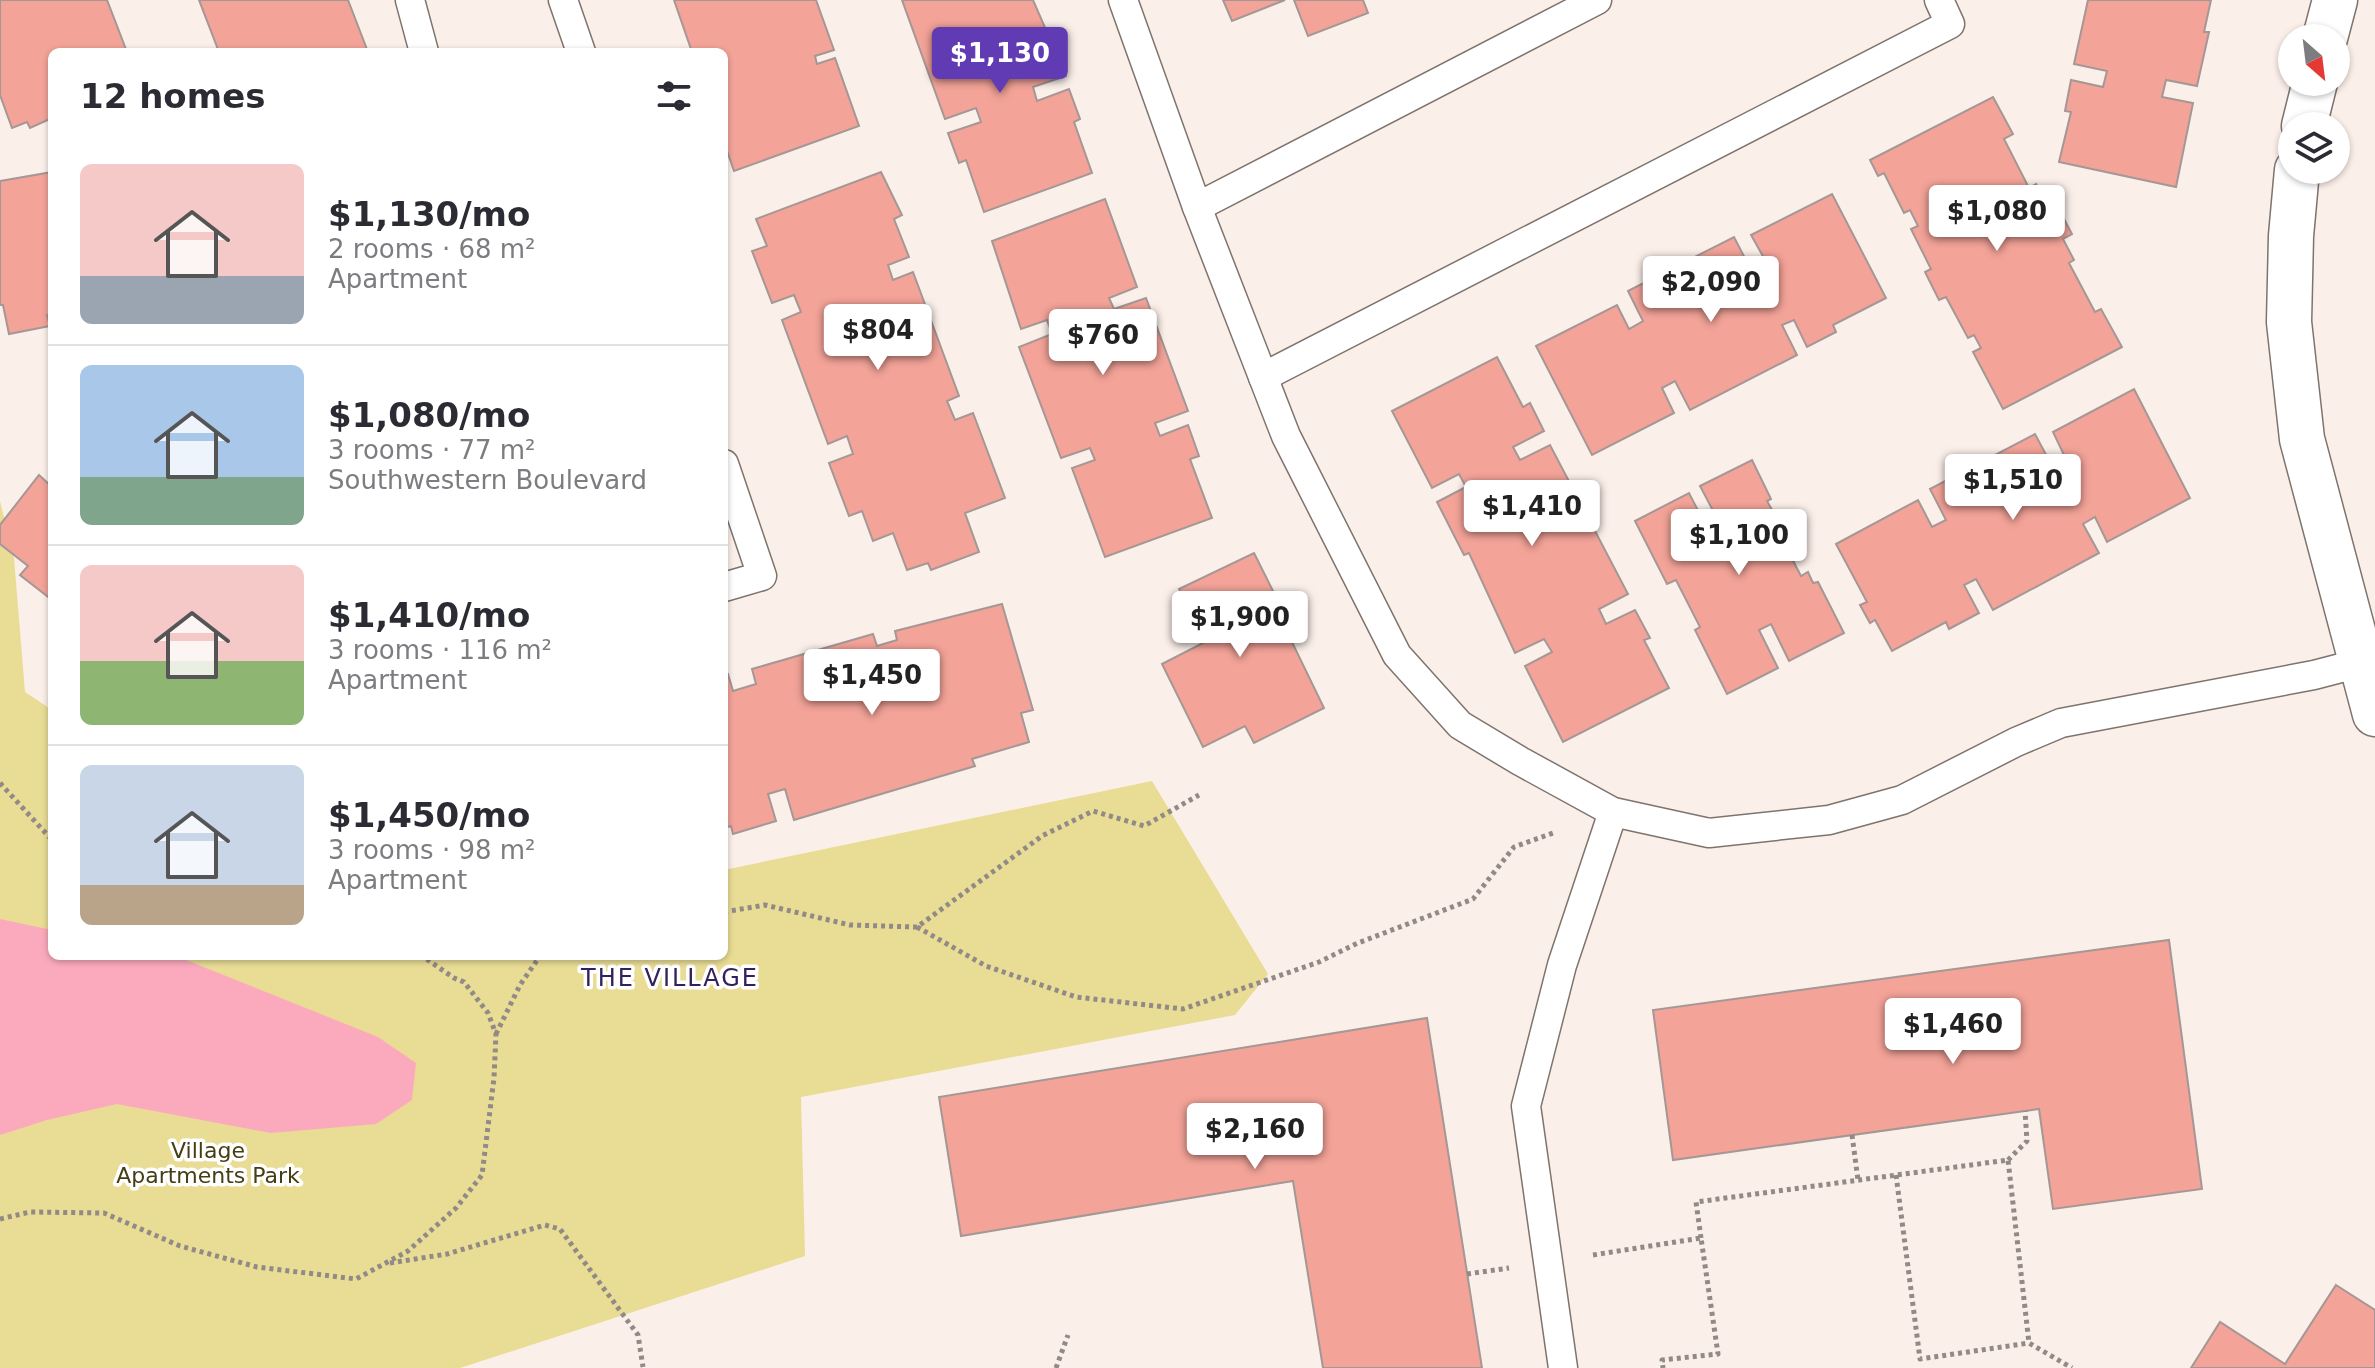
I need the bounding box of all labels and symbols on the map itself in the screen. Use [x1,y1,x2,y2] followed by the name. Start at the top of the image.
[2278,24,2350,96] north arrow
[935,27,1065,95] pin: $1,130
[1932,185,2062,253] pin: $1,080
[1646,256,1776,324] pin: $2,090
[831,304,925,372] pin: $804
[1056,309,1150,377] pin: $760
[1948,454,2078,522] pin: $1,510
[1467,480,1597,548] pin: $1,410
[1674,509,1804,577] pin: $1,100
[1175,591,1305,659] pin: $1,900
[807,649,937,717] pin: $1,450
[580,964,759,992] district label: THE VILLAGE
[1888,998,2018,1066] pin: $1,460
[1190,1103,1320,1171] pin: $2,160
[116,1138,300,1188] park label: Village Apartments Park

